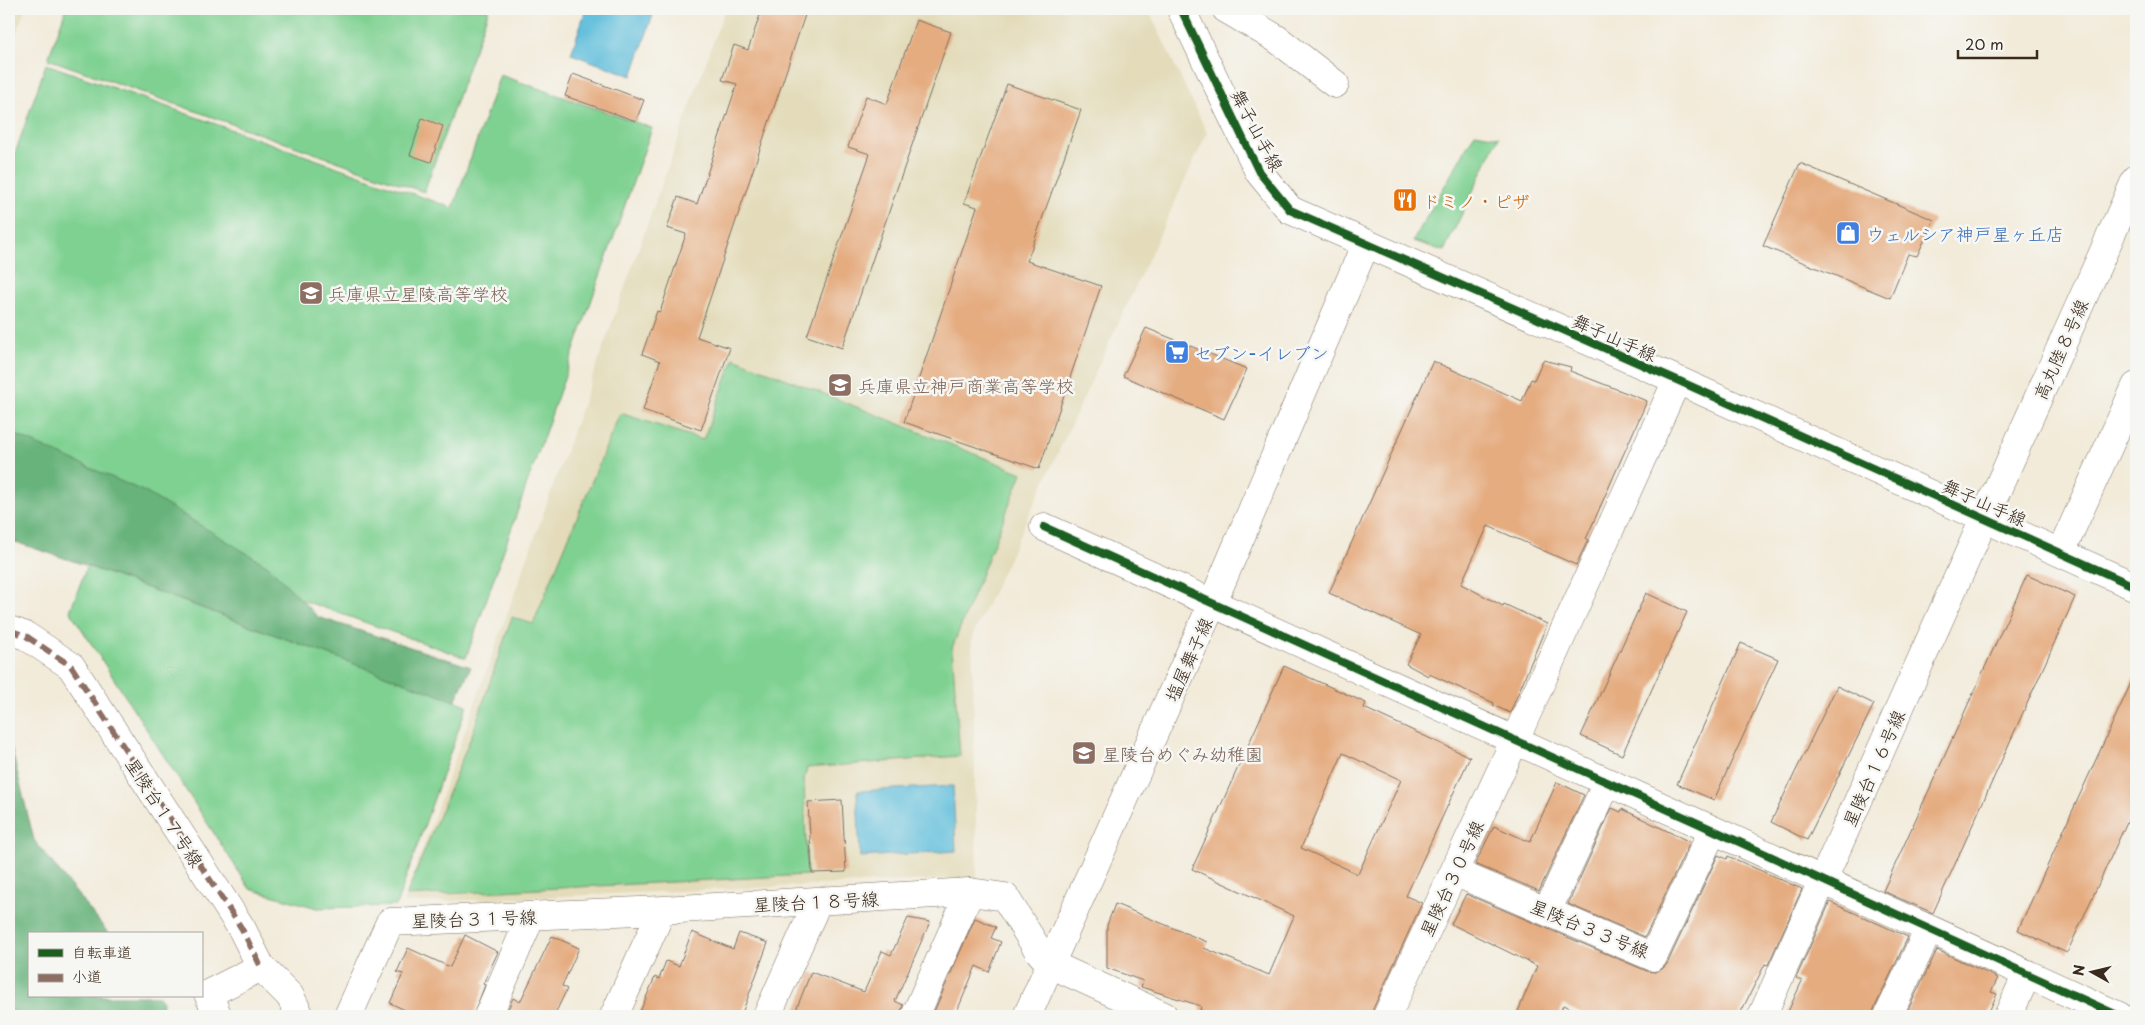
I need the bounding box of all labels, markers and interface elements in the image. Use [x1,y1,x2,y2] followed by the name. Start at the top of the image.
[1958,28,2036,60] scale bar
[1965,32,2004,55] text: 20 m
[1225,84,1291,176] street label: 舞子山手線
[1392,187,1418,213] restaurant icon: ドミノ・ピザ
[1422,187,1530,214] place label: ドミノ・ピザ
[1835,220,1861,246] shop icon: ウェルシア神戸星ヶ丘店
[1866,220,2064,247] place label: ウェルシア神戸星ヶ丘店
[298,280,324,306] school or university icon: 兵庫県立星陵高等学校
[328,280,508,307] place label: 兵庫県立星陵高等学校
[2026,294,2094,404] street label: 高丸陸８号線
[1568,306,1662,368] street label: 舞子山手線
[1164,339,1190,365] supermarket icon: セブン-イレブン
[1194,339,1329,366] place label: セブン-イレブン
[827,372,853,398] school or university icon: 兵庫県立神戸商業高等学校
[858,372,1074,399] place label: 兵庫県立神戸商業高等学校
[1938,471,2032,533] street label: 舞子山手線
[1157,612,1219,706] street label: 塩屋舞子線
[1835,705,1911,831] street label: 星陵台１６号線
[1071,740,1097,766] school or university icon: 星陵台めぐみ幼稚園
[1102,740,1263,767] place label: 星陵台めぐみ幼稚園
[119,752,211,872] street label: 星陵台１７号線
[1412,815,1490,941] street label: 星陵台３０号線
[752,884,880,918] street label: 星陵台１８号線
[1527,892,1653,964] street label: 星陵台３３号線
[411,902,537,934] street label: 星陵台３１号線
[28,932,202,998] legend
[72,940,132,963] text: 自転車道
[2068,948,2118,998] north arrow
[2067,963,2090,977] text: N
[72,964,102,987] text: 小道

